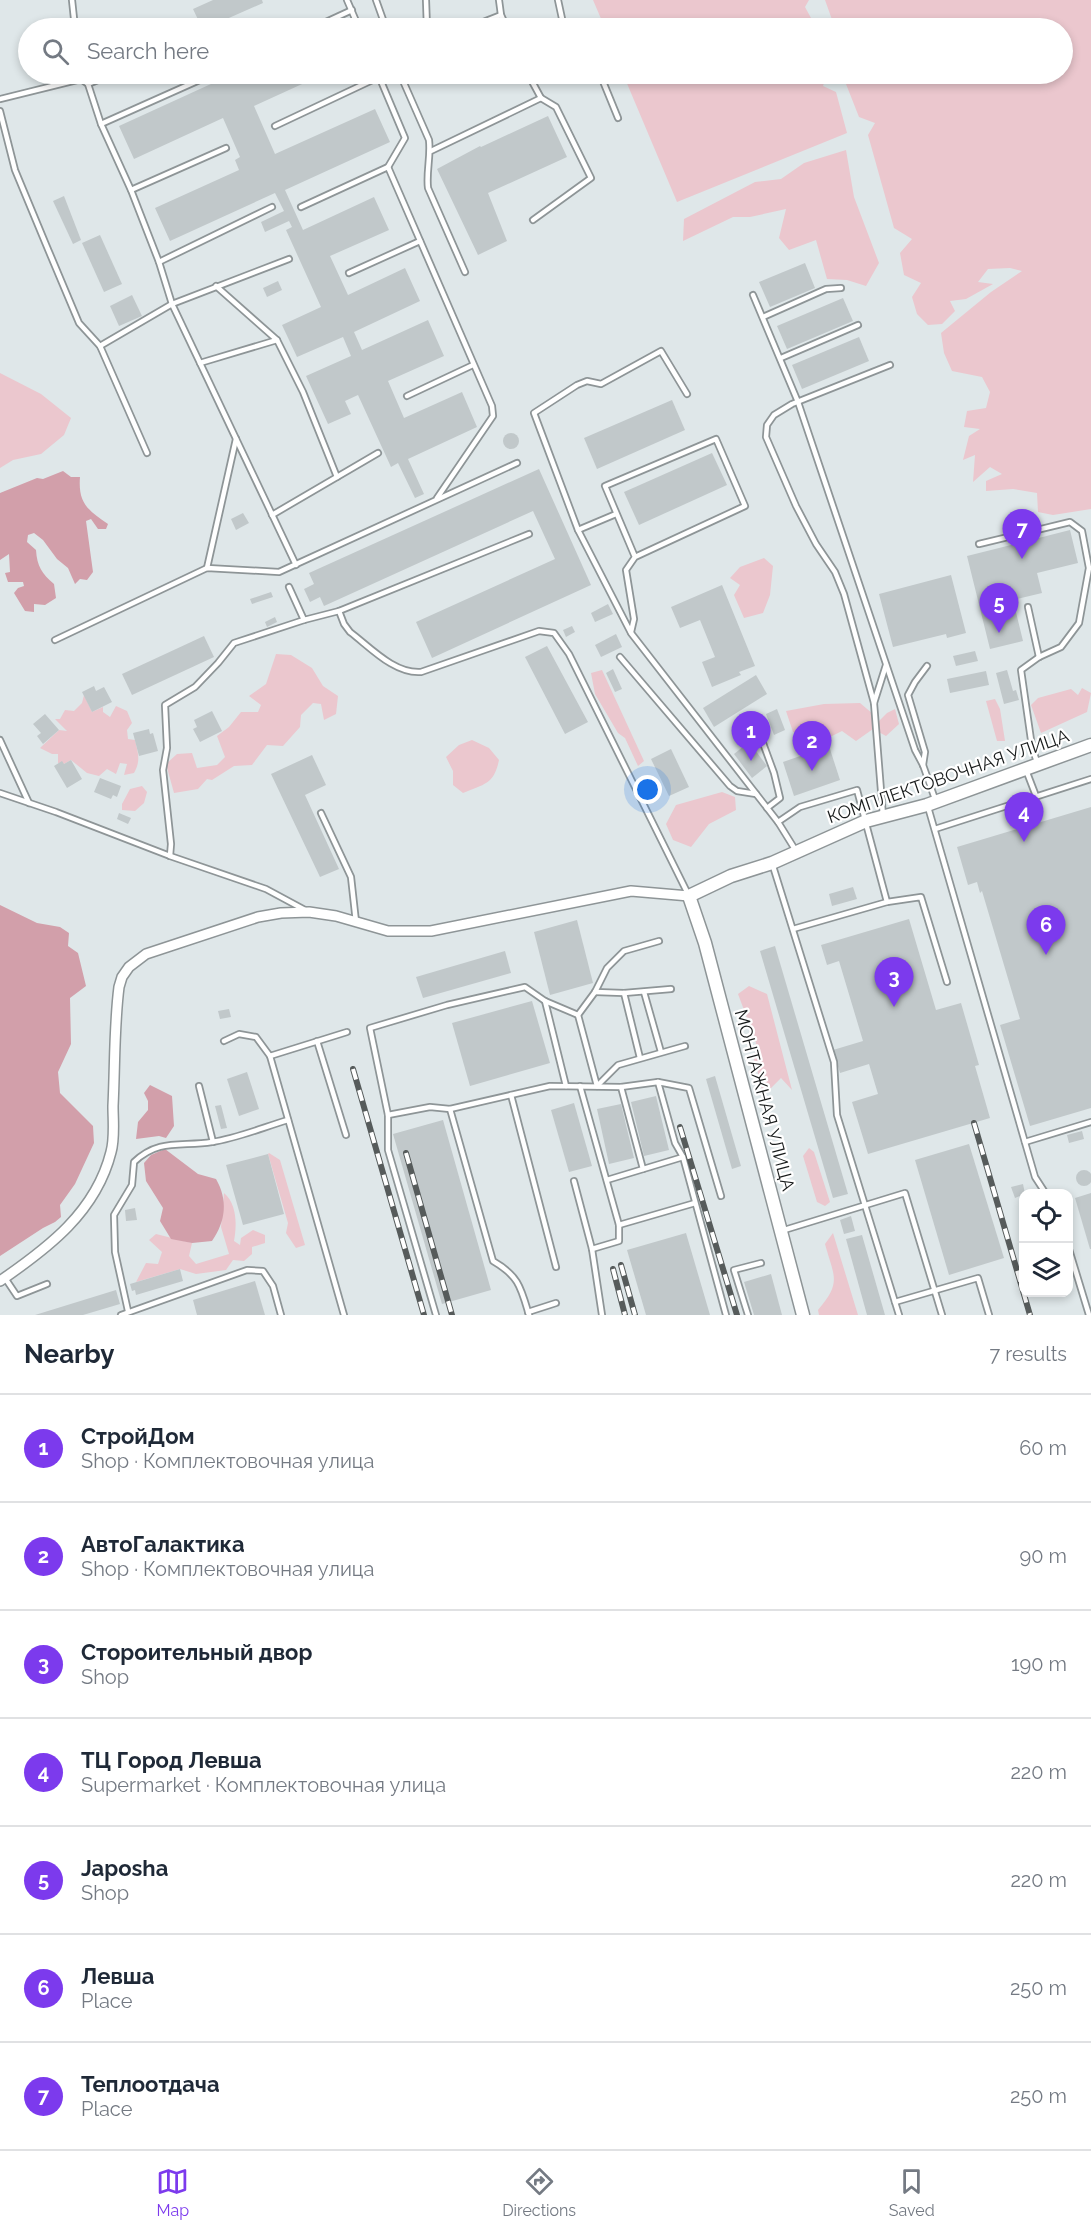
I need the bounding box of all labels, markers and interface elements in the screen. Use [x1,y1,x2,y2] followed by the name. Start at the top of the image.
[18,18,1073,84] search box
[39,35,72,68] icon: search
[87,38,209,64] text: Search here
[1002,510,1042,559] pin: 7
[980,584,1018,633] pin: 5
[732,712,771,761] pin: 1
[792,722,832,771] pin: 2
[824,725,1072,827] street label: КОМПЛЕКТОВОЧНАЯ УЛИЦА
[633,775,662,804] your location
[1004,792,1044,842] pin: 4
[1026,906,1066,955] pin: 6
[874,958,914,1007] pin: 3
[731,1007,799,1193] street label: МОНТАЖНАЯ УЛИЦА
[1019,1189,1073,1297] map controls
[1019,1189,1073,1243] button: locate
[1019,1243,1073,1297] button: layers
[24,1339,114,1369] text: Nearby
[989,1342,1067,1366] text: 7 results
[81,1423,195,1449] text: СтройДом
[39,1436,48,1460] text: 1
[1019,1436,1067,1460] text: 60 m
[81,1449,374,1473] text: Shop · Комплектовочная улица
[81,1531,245,1557] text: АвтоГалактика
[38,1544,49,1568] text: 2
[1020,1544,1067,1568] text: 90 m
[81,1557,374,1581] text: Shop · Комплектовочная улица
[81,1639,312,1665] text: Стороительный двор
[38,1652,49,1676] text: 3
[1011,1652,1067,1676] text: 190 m
[81,1665,129,1689] text: Shop
[81,1747,262,1773] text: ТЦ Город Левша
[38,1760,49,1784] text: 4
[1010,1760,1067,1784] text: 220 m
[81,1773,446,1797] text: Supermarket · Комплектовочная улица
[81,1855,168,1881] text: Japosha
[38,1868,49,1892] text: 5
[1010,1868,1067,1892] text: 220 m
[81,1881,129,1905] text: Shop
[81,1963,154,1989] text: Левша
[37,1976,50,2000] text: 6
[1010,1976,1067,2000] text: 250 m
[81,1989,132,2013] text: Place
[81,2071,220,2097] text: Теплоотдача
[38,2084,49,2108] text: 7
[1010,2084,1067,2108] text: 250 m
[81,2097,132,2121] text: Place
[156,2165,189,2220] tab: Map
[502,2165,576,2220] tab: Directions
[889,2165,935,2220] tab: Saved

